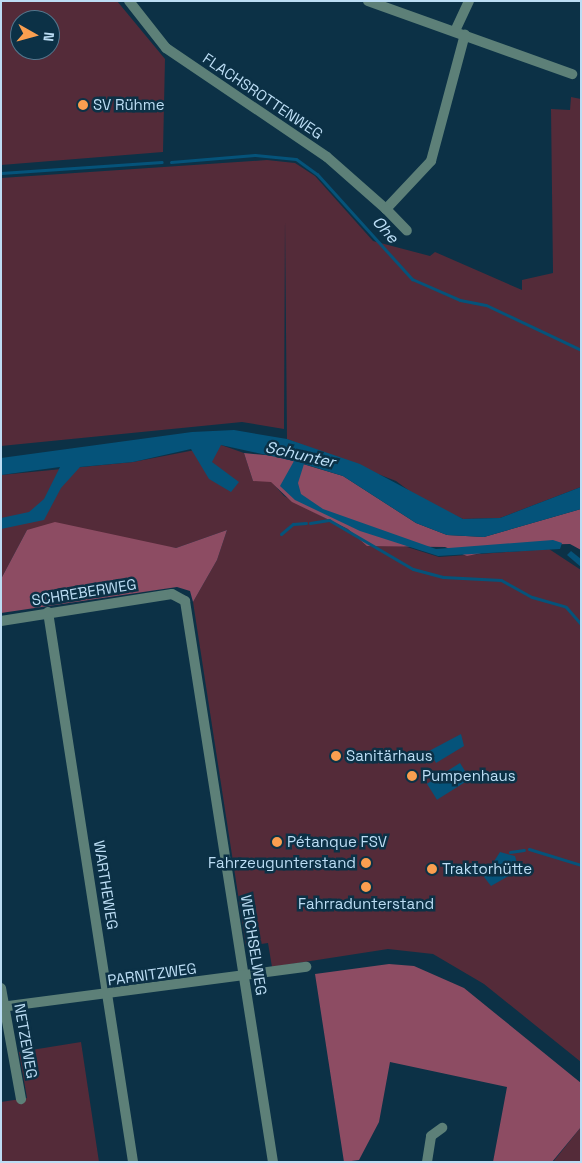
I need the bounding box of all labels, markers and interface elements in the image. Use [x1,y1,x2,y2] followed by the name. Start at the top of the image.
[10,10,60,60] north arrow
[39,31,58,42] text: N
[200,49,326,143] street label: FLACHSROTTENWEG
[93,96,165,114] place label: SV Rühme
[77,99,89,111] marker: SV Rühme
[368,212,402,248] water label: Ohe
[263,438,337,472] water label: Schunter
[30,575,138,609] street label: SCHREBERWEG
[346,747,433,765] place label: Sanitärhaus
[330,750,342,762] marker: Sanitärhaus
[422,767,516,785] place label: Pumpenhaus
[406,770,418,782] marker: Pumpenhaus
[287,833,387,851] place label: Pétanque FSV
[271,836,283,848] marker: Pétanque FSV
[90,839,122,931] street label: WARTHEWEG
[208,854,356,872] place label: Fahrzeugunterstand
[360,857,372,869] marker: Fahrzeugunterstand
[442,860,532,878] place label: Traktorhütte
[426,863,438,875] marker: Traktorhütte
[360,881,372,893] marker: Fahrradunterstand
[237,894,271,996] street label: WEICHSELWEG
[298,895,434,913] place label: Fahrradunterstand
[106,959,198,989] street label: PARNITZWEG
[11,1002,41,1080] street label: NETZEWEG

